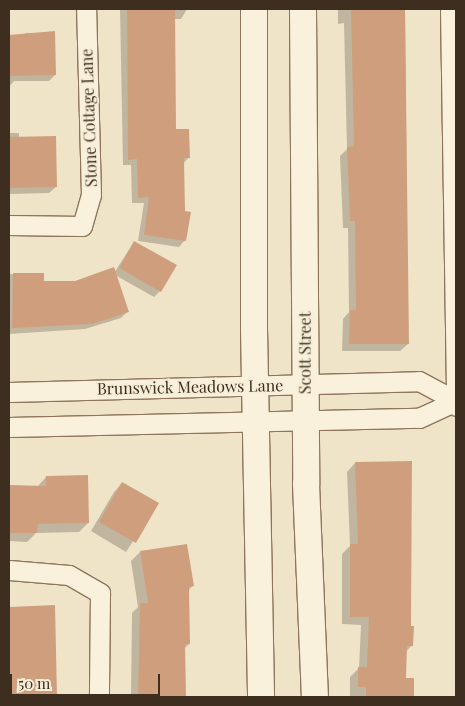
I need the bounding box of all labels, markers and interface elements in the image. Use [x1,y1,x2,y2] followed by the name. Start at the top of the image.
[77,48,101,188] street label: Stone Cottage Lane
[295,312,315,394] street label: Scott Street
[97,376,283,398] street label: Brunswick Meadows Lane
[12,664,162,696] scale bar
[18,673,50,693] text: 50 m

